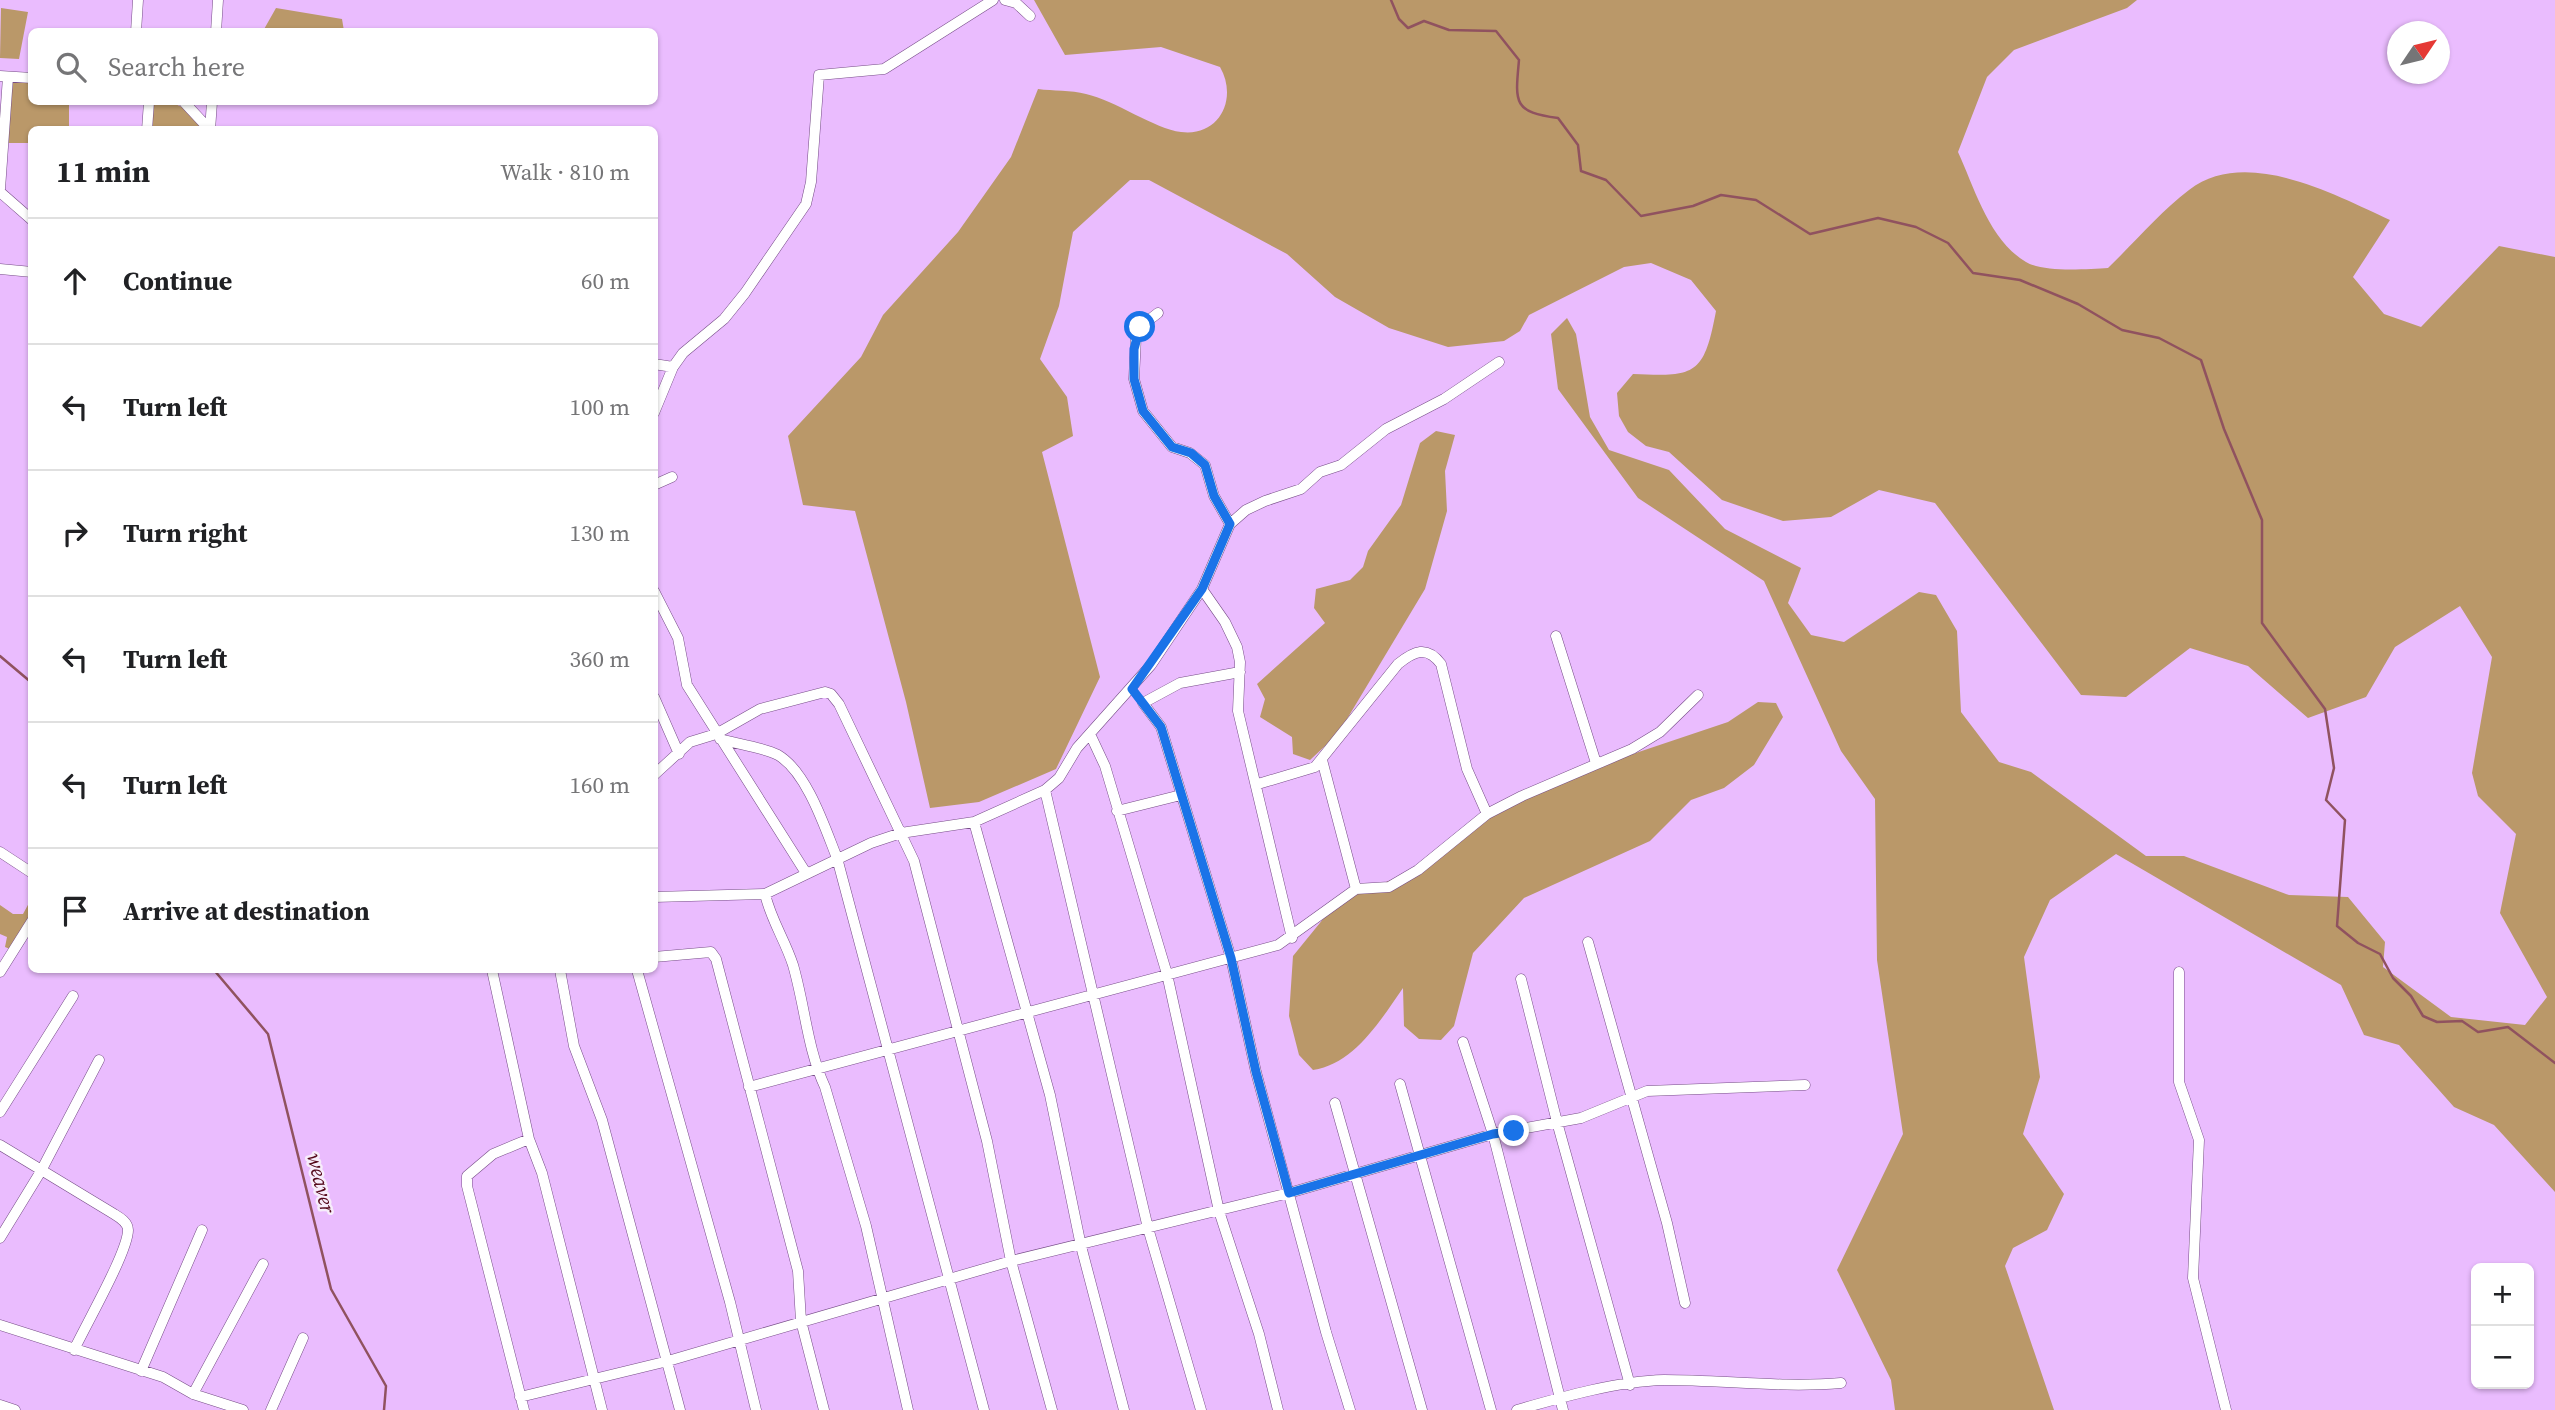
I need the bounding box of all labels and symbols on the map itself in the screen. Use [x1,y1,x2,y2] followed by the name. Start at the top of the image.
[2387,21,2450,84] north arrow
[1124,311,1155,342] route start
[1498,1115,1529,1146] route end
[300,1150,343,1217] water label: weaver

